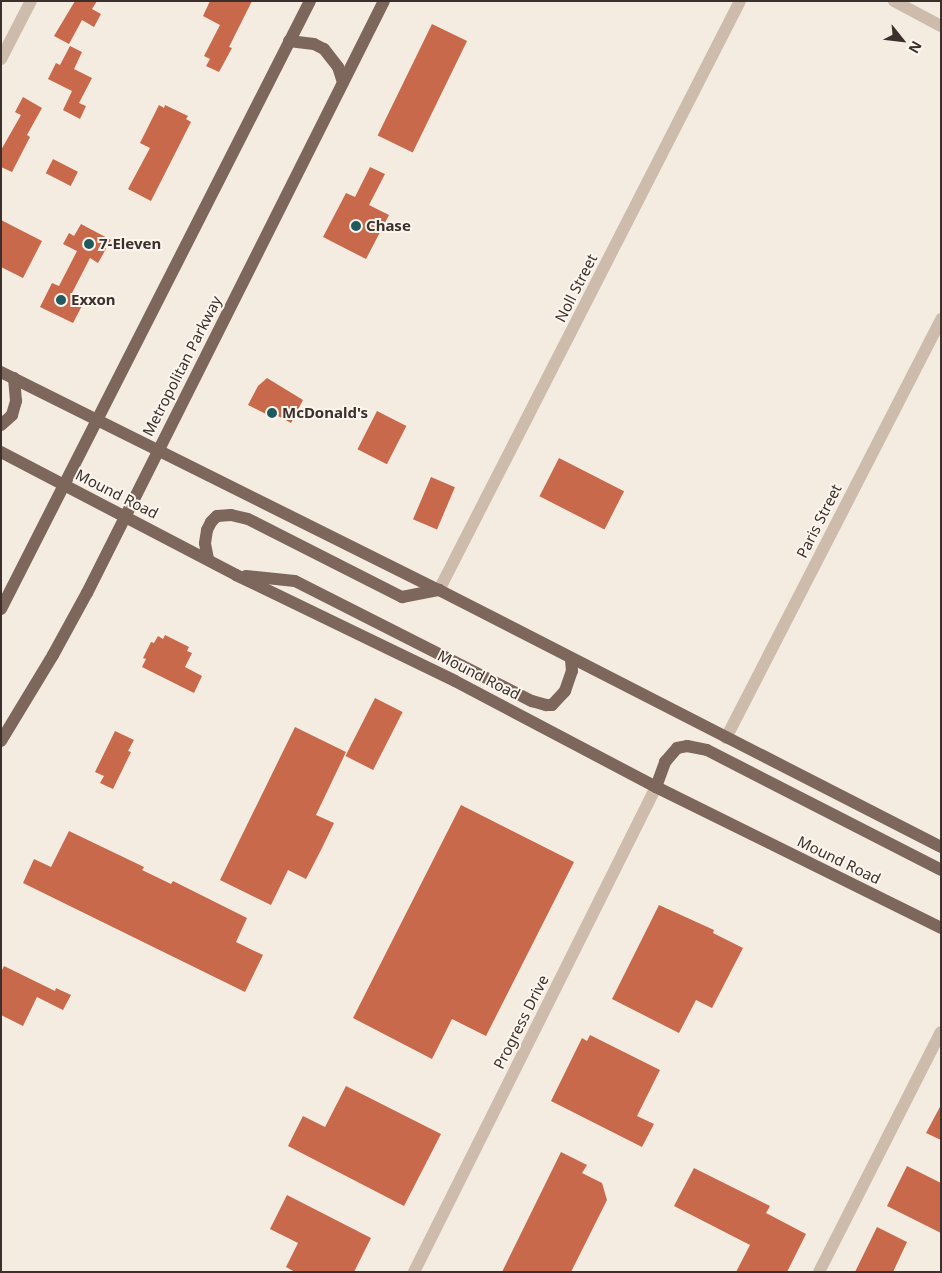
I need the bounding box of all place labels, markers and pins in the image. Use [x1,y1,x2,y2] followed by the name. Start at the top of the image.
[366,217,411,235] place label: Chase
[350,220,362,232] marker: Chase
[99,235,161,253] place label: 7-Eleven
[83,238,95,250] marker: 7-Eleven
[71,291,116,309] place label: Exxon
[55,294,67,306] marker: Exxon
[282,404,368,422] place label: McDonald's
[266,407,278,419] marker: McDonald's

